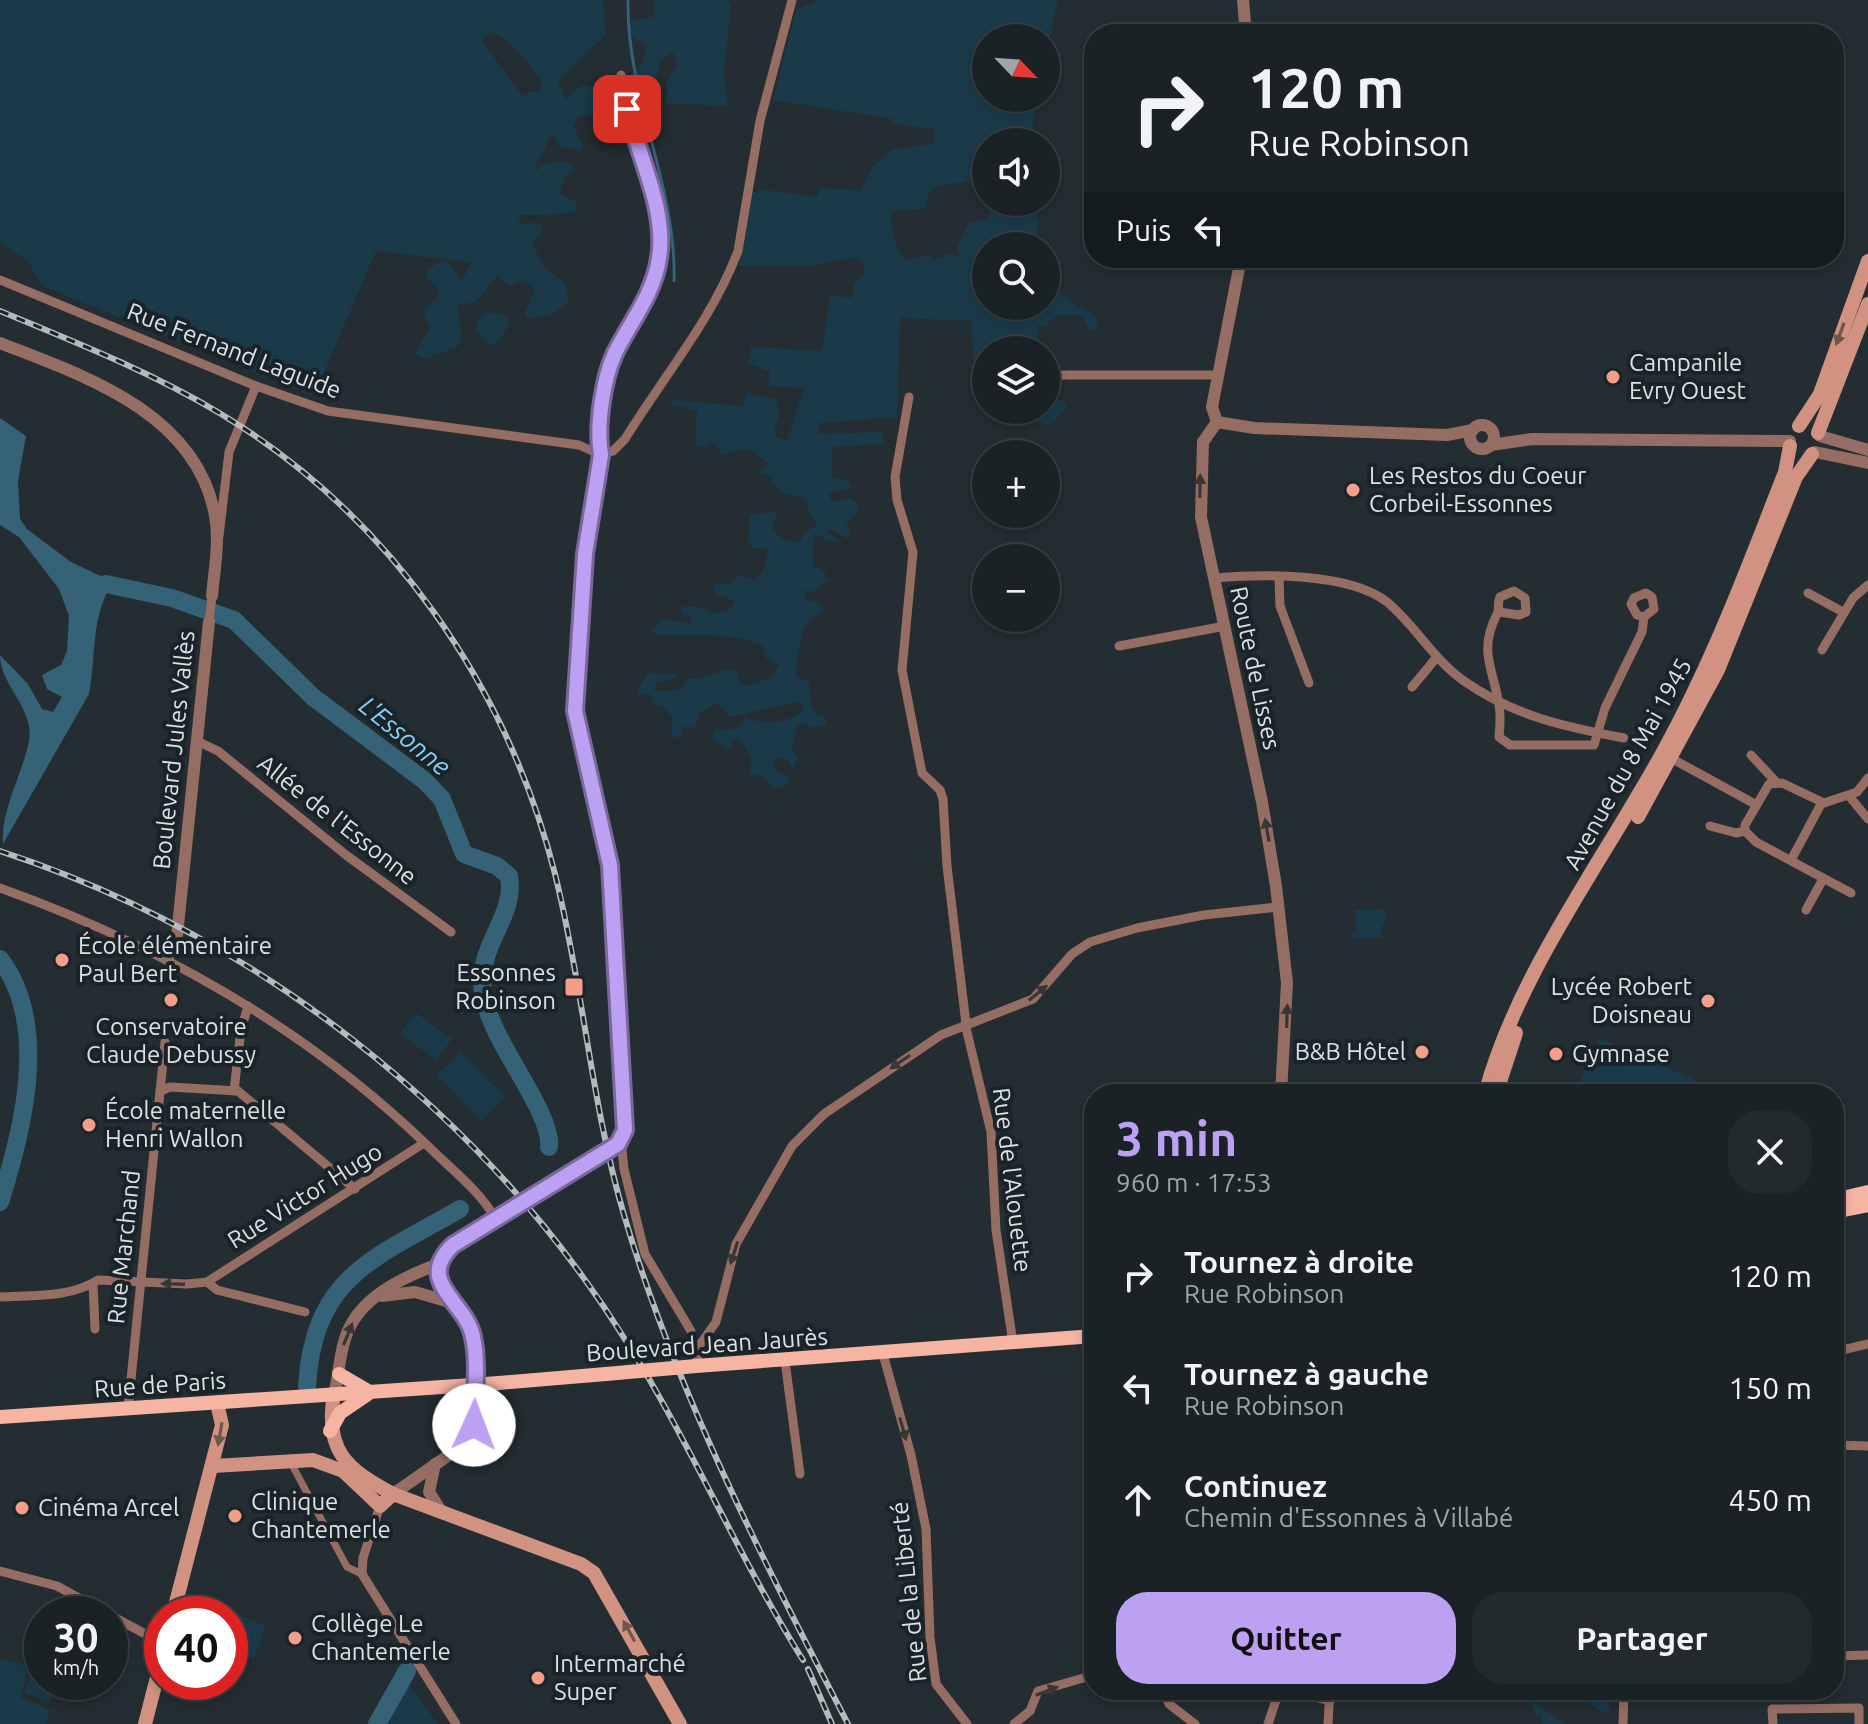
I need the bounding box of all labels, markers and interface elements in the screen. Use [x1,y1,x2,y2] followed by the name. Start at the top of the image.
[972,24,1060,112] north arrow
[972,24,1060,632] map controls
[1116,56,1220,160] icon: right
[1248,56,1404,119] text: 120 m
[593,75,661,143] pin
[605,87,649,131] icon: arrive
[1248,122,1470,163] text: Rue Robinson
[972,128,1060,216] button: sound
[1187,208,1231,252] icon: left
[1116,213,1171,247] text: Puis
[972,232,1060,320] button: search
[123,297,345,404] street label: Rue Fernand Laguide
[1833,322,1846,346] one-way arrow
[972,336,1060,424] button: layers
[1629,349,1747,404] place label: Campanile Evry Ouest
[1604,368,1622,386] marker: Campanile Evry Ouest
[972,440,1060,528] button: +
[1369,462,1586,517] place label: Les Restos du Coeur Corbeil-Essonnes
[1194,473,1207,498] one-way arrow
[1344,481,1362,499] marker: Les Restos du Coeur Corbeil-Essonnes
[972,544,1060,632] button: −
[1225,584,1286,752] street label: Route de Lisses
[148,629,199,870] street label: Boulevard Jules Vallès
[1558,653,1697,874] street label: Avenue du 8 Mai 1945
[354,690,456,781] water label: L'Essonne
[253,749,422,890] street label: Allée de l'Essonne
[1261,817,1273,842] one-way arrow
[78,931,272,987] place label: École élémentaire Paul Bert
[53,951,71,969] marker: École élémentaire Paul Bert
[455,959,556,1014] place label: Essonnes Robinson
[1551,973,1693,1028] place label: Lycée Robert Doisneau
[563,976,585,998] marker: Essonnes Robinson
[1028,985,1048,1002] one-way arrow
[162,991,180,1009] marker: Conservatoire Claude Debussy
[1699,992,1717,1010] marker: Lycée Robert Doisneau
[1280,1003,1293,1028] one-way arrow
[86,1013,257,1068] place label: Conservatoire Claude Debussy
[1295,1038,1406,1065] place label: B&B Hôtel
[1572,1040,1670,1067] place label: Gymnase
[1413,1043,1431,1061] marker: B&B Hôtel
[1547,1045,1565,1063] marker: Gymnase
[890,1054,911,1069] one-way arrow
[988,1086,1037,1274] street label: Rue de l'Alouette
[105,1096,286,1152] place label: École maternelle Henri Wallon
[1728,1110,1812,1194] button: close
[1116,1111,1237,1165] text: 3 min
[80,1116,98,1134] marker: École maternelle Henri Wallon
[223,1137,387,1254] street label: Rue Victor Hugo
[1116,1168,1272,1197] text: 960 m · 17:53
[102,1169,145,1325] street label: Rue Marchand
[728,1242,740,1266] one-way arrow
[1184,1245,1414,1279] text: Tournez à droite
[1116,1254,1160,1298] icon: right
[1728,1259,1812,1293] text: 120 m
[160,1277,185,1290] one-way arrow
[1184,1279,1344,1308] text: Rue Robinson
[342,1322,355,1346] one-way arrow
[585,1323,829,1366] street label: Boulevard Jean Jaurès
[1184,1357,1429,1391] text: Tournez à gauche
[93,1366,227,1403] street label: Rue de Paris
[1116,1366,1160,1410] icon: left
[1728,1371,1812,1405] text: 150 m
[432,1383,516,1467] position arrow
[1184,1391,1344,1420] text: Rue Robinson
[898,1416,910,1441] one-way arrow
[213,1422,225,1447] one-way arrow
[1184,1469,1327,1503] text: Continuez
[1116,1478,1160,1522] icon: ahead
[1728,1483,1812,1517] text: 450 m
[251,1488,391,1543] place label: Clinique Chantemerle
[38,1494,179,1521] place label: Cinéma Arcel
[13,1499,31,1517] marker: Cinéma Arcel
[886,1500,931,1684] street label: Rue de la Liberté
[1184,1503,1513,1532] text: Chemin d'Essonnes à Villabé
[226,1507,244,1525] marker: Clinique Chantemerle
[1116,1592,1456,1684] button: Quitter
[1472,1592,1812,1684] button: Partager
[144,1596,248,1700] speed limit sign: 40
[311,1610,451,1665] place label: Collège Le Chantemerle
[53,1615,99,1660] text: 30
[622,1620,636,1643] one-way arrow
[286,1629,304,1647] marker: Collège Le Chantemerle
[554,1650,686,1705] place label: Intermarché Super
[53,1656,99,1679] text: km/h
[529,1669,547,1687] marker: Intermarché Super
[1035,1684,1059,1697] one-way arrow

